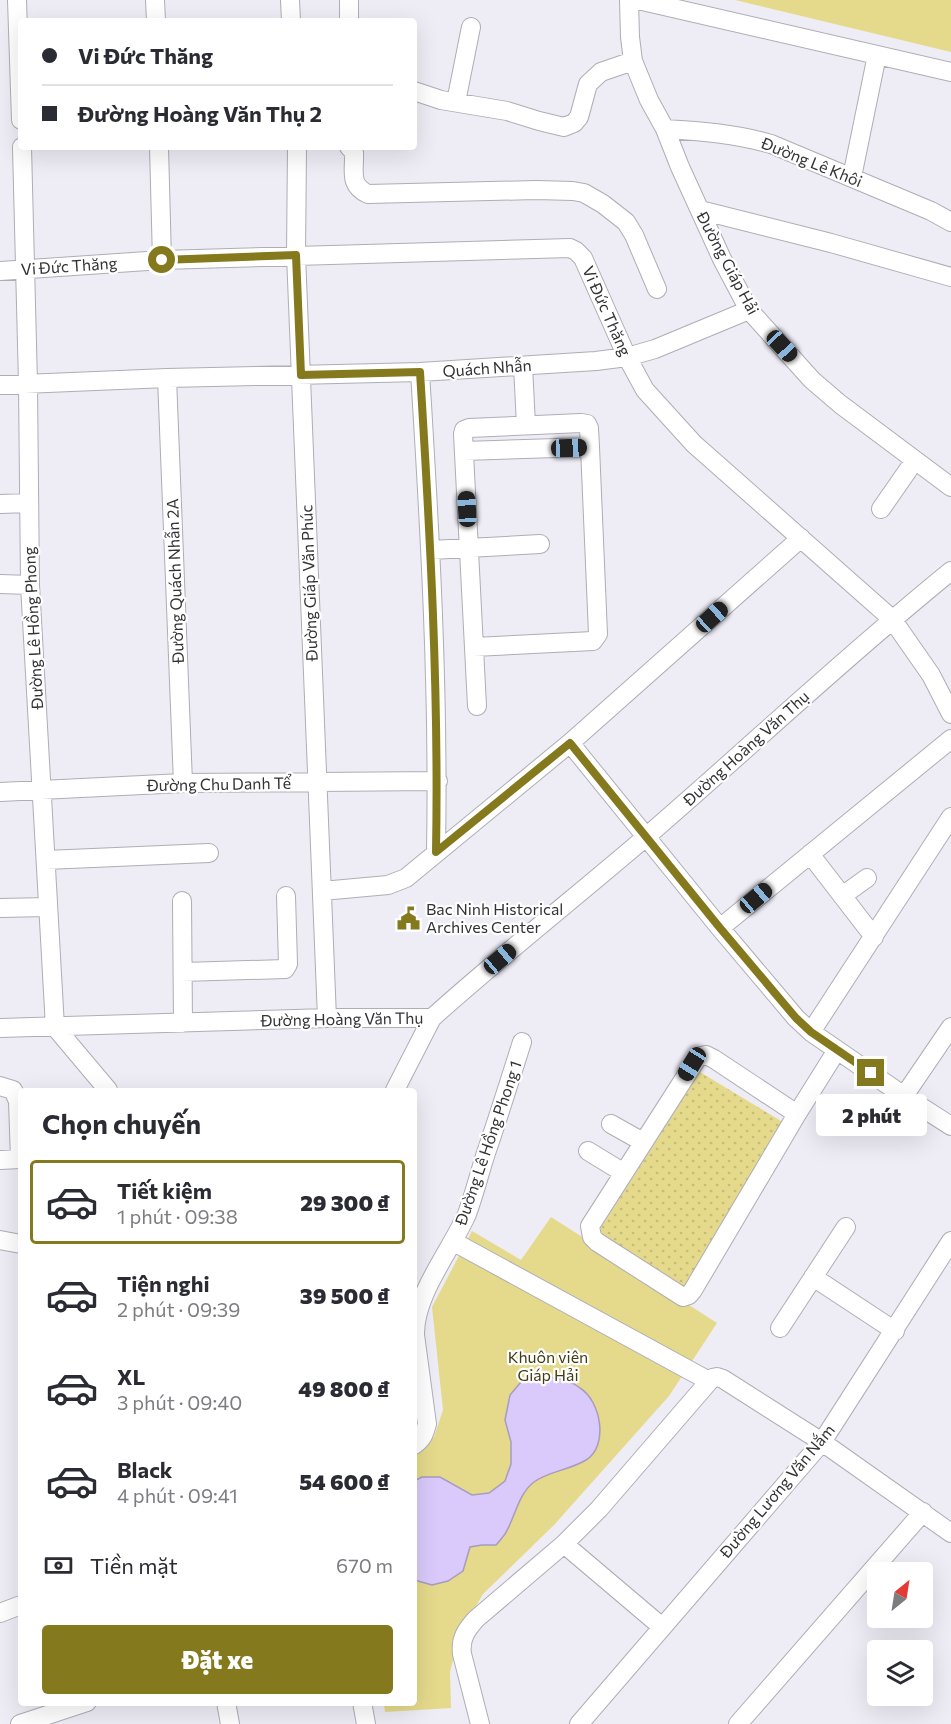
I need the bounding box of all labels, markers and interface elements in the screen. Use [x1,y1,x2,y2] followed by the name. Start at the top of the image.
[78,42,213,69] text: Vi Đức Thăng
[78,100,322,127] text: Đường Hoàng Văn Thụ 2
[758,132,865,190] street label: Đường Lê Khôi
[693,207,764,318] street label: Đường Giáp Hải
[148,246,175,273] route start
[20,253,118,278] street label: Vi Đức Thăng
[579,263,636,359] street label: Vi Đức Thăng
[763,327,801,365] car
[442,355,532,380] street label: Quách Nhẫn
[551,438,587,458] car
[457,491,477,527] car
[162,498,187,665] street label: Đường Quách Nhẫn 2A
[296,504,321,662] street label: Đường Giáp Văn Phúc
[19,546,46,711] street label: Đường Lê Hồng Phong
[693,598,731,636] car
[678,686,812,810] street label: Đường Hoàng Văn Thụ
[146,773,292,794] street label: Đường Chu Danh Tể
[736,880,776,916] car
[426,899,563,936] place label: Bac Ninh Historical Archives Center
[395,905,421,931] public building icon: Bac Ninh Historical Archives Center
[480,941,520,977] car
[259,1008,424,1029] street label: Đường Hoàng Văn Thụ
[675,1044,709,1084] car
[450,1058,525,1228] street label: Đường Lê Hồng Phong 1
[857,1059,884,1086] route end
[816,1094,926,1136] callout: 2 phút
[842,1103,901,1127] text: 2 phút
[42,1107,201,1140] text: Chọn chuyến
[45,1175,99,1229] icon: car
[117,1177,212,1204] text: Tiết kiệm
[300,1189,390,1216] text: 29 300 ₫
[117,1204,238,1228] text: 1 phút · 09:38
[45,1268,99,1322] icon: car
[117,1270,210,1297] text: Tiện nghi
[300,1282,390,1309] text: 39 500 ₫
[117,1297,240,1321] text: 2 phút · 09:39
[508,1347,588,1384] park label: Khuôn viên Giáp Hải
[45,1361,99,1415] icon: car
[117,1363,145,1390] text: XL
[298,1375,390,1402] text: 49 800 ₫
[117,1390,242,1414] text: 3 phút · 09:40
[715,1420,838,1562] street label: Đường Lương Văn Nắm
[45,1454,99,1508] icon: car
[117,1456,172,1483] text: Black
[299,1468,390,1495] text: 54 600 ₫
[117,1483,238,1507] text: 4 phút · 09:41
[42,1549,75,1582] icon: cash
[90,1552,178,1579] text: Tiền mặt
[336,1553,393,1577] text: 670 m
[867,1562,933,1628] north arrow
[867,1562,933,1706] map controls
[42,1625,393,1694] button: Đặt xe
[867,1640,933,1706] button: layers

